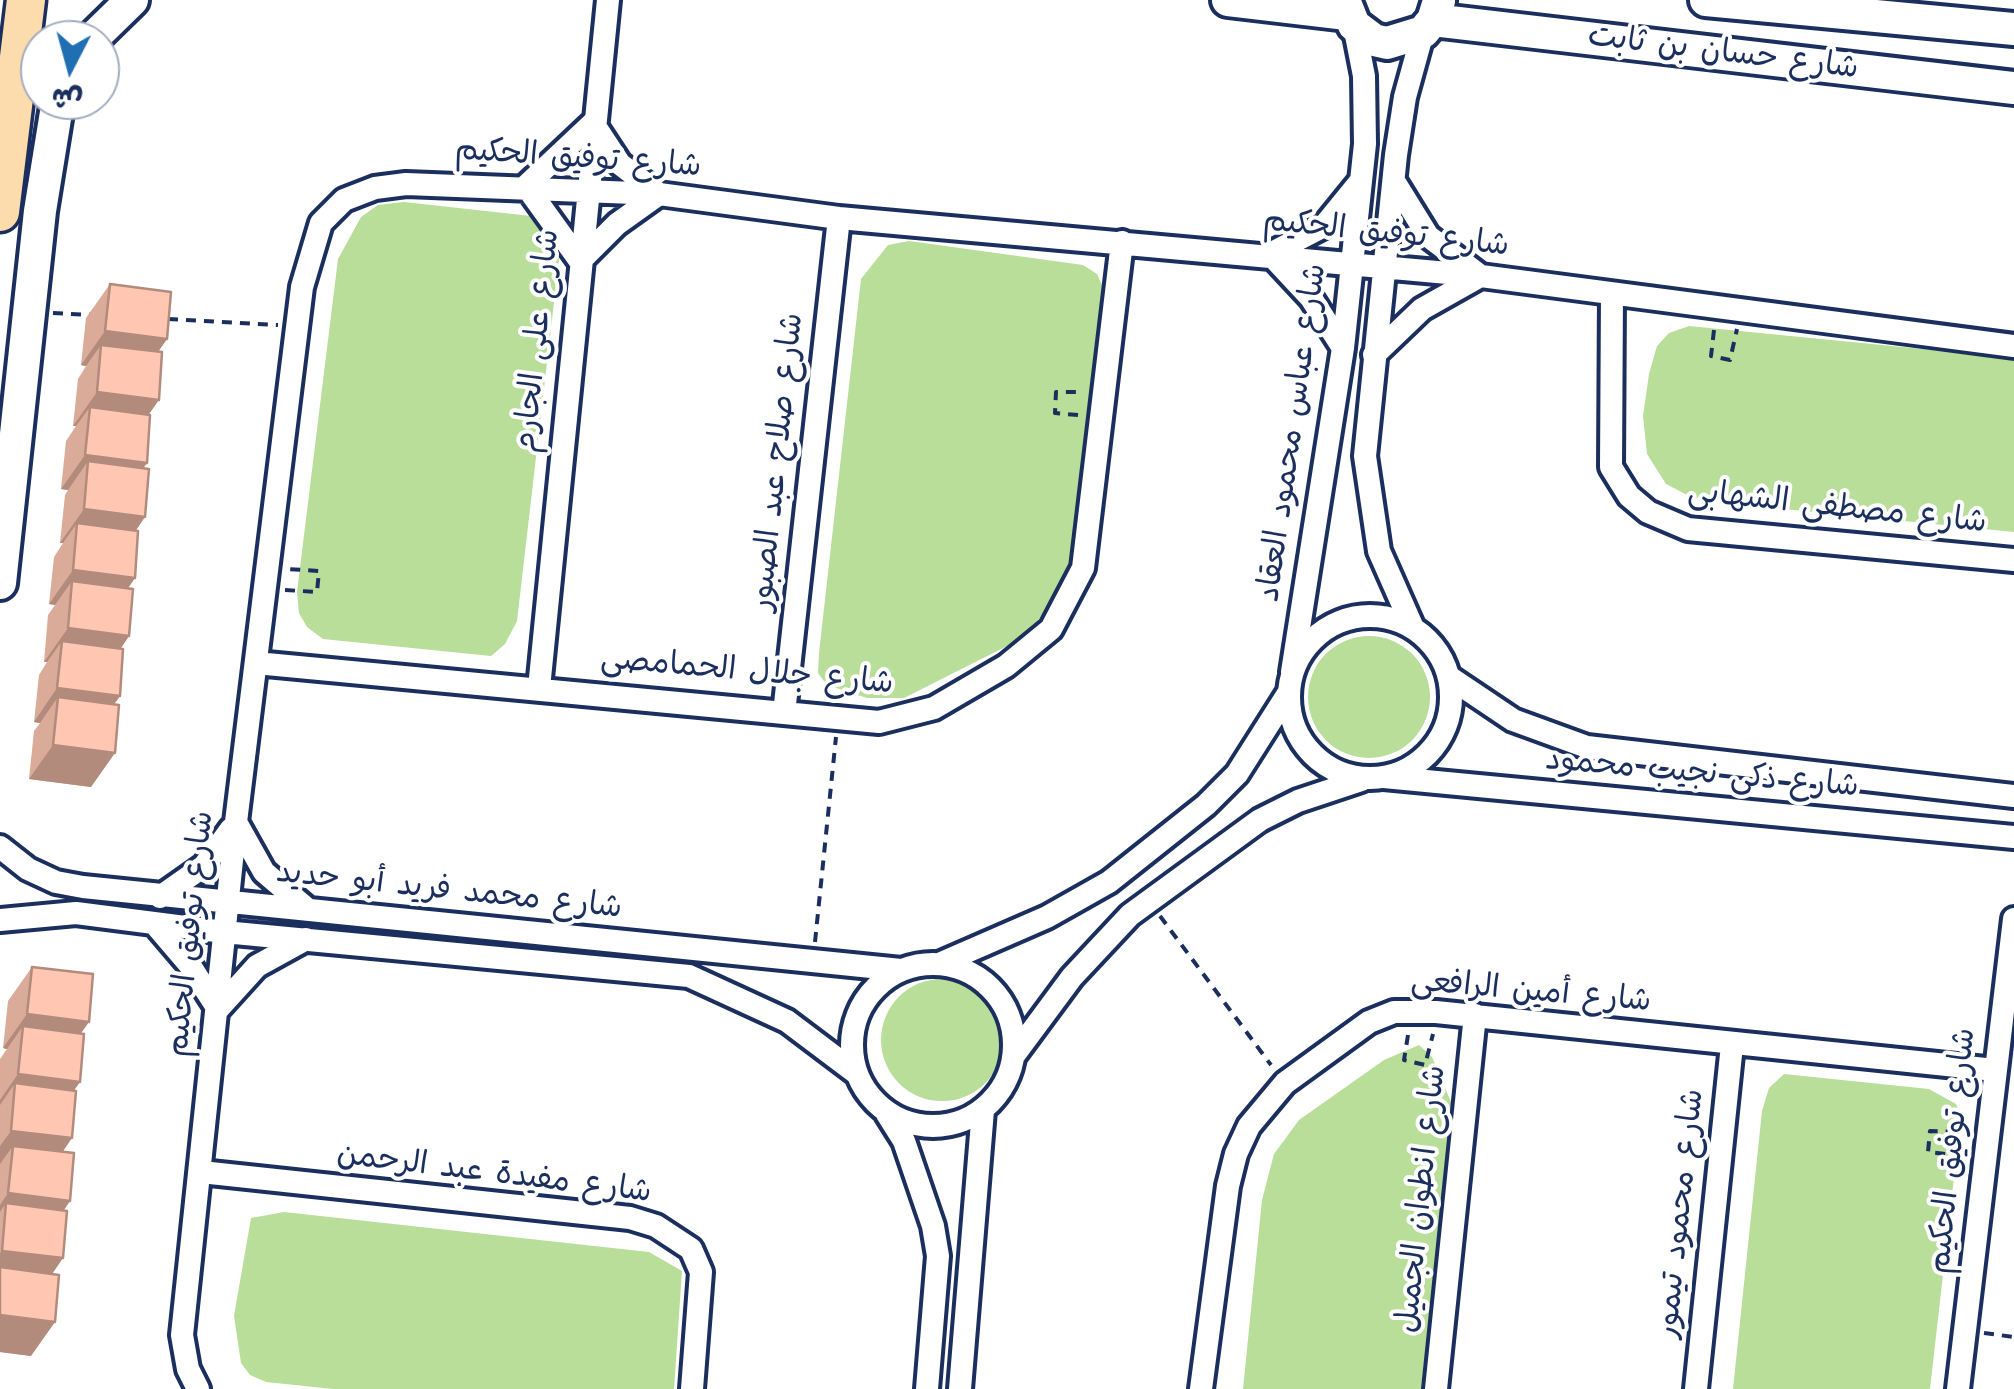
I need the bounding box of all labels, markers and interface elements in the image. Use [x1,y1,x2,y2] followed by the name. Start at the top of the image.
[1586,18,1860,90] street label: شارع حسان بن ثابت
[20,20,120,120] north arrow
[50,77,84,119] text: ش
[454,132,702,188] street label: شارع توفيق الحكيم
[1261,203,1511,267] street label: شارع توفيق الحكيم
[508,227,570,455] street label: شارع على الجارم
[1251,261,1337,605] street label: شارع عباس محمود العقاد
[744,311,814,613] street label: شارع صلاح عبد الصبور
[1686,474,1988,544] street label: شارع مصطفى الشهابى
[599,641,895,705] street label: شارع جلال الحمامصى
[1544,742,1860,808] street label: شارع ذكى نجيب محمود
[160,809,224,1059] street label: شارع توفيق الحكيم
[274,855,624,929] street label: شارع محمد فريد أبو حديد
[1409,963,1653,1023] street label: شارع أمين الرافعى
[1922,1026,1986,1276] street label: شارع توفيق الحكيم
[1390,1063,1456,1335] street label: شارع انطوان الجميل
[1650,1087,1714,1341] street label: شارع محمود تيمور
[335,1137,653,1213] street label: شارع مفيدة عبد الرحمن

